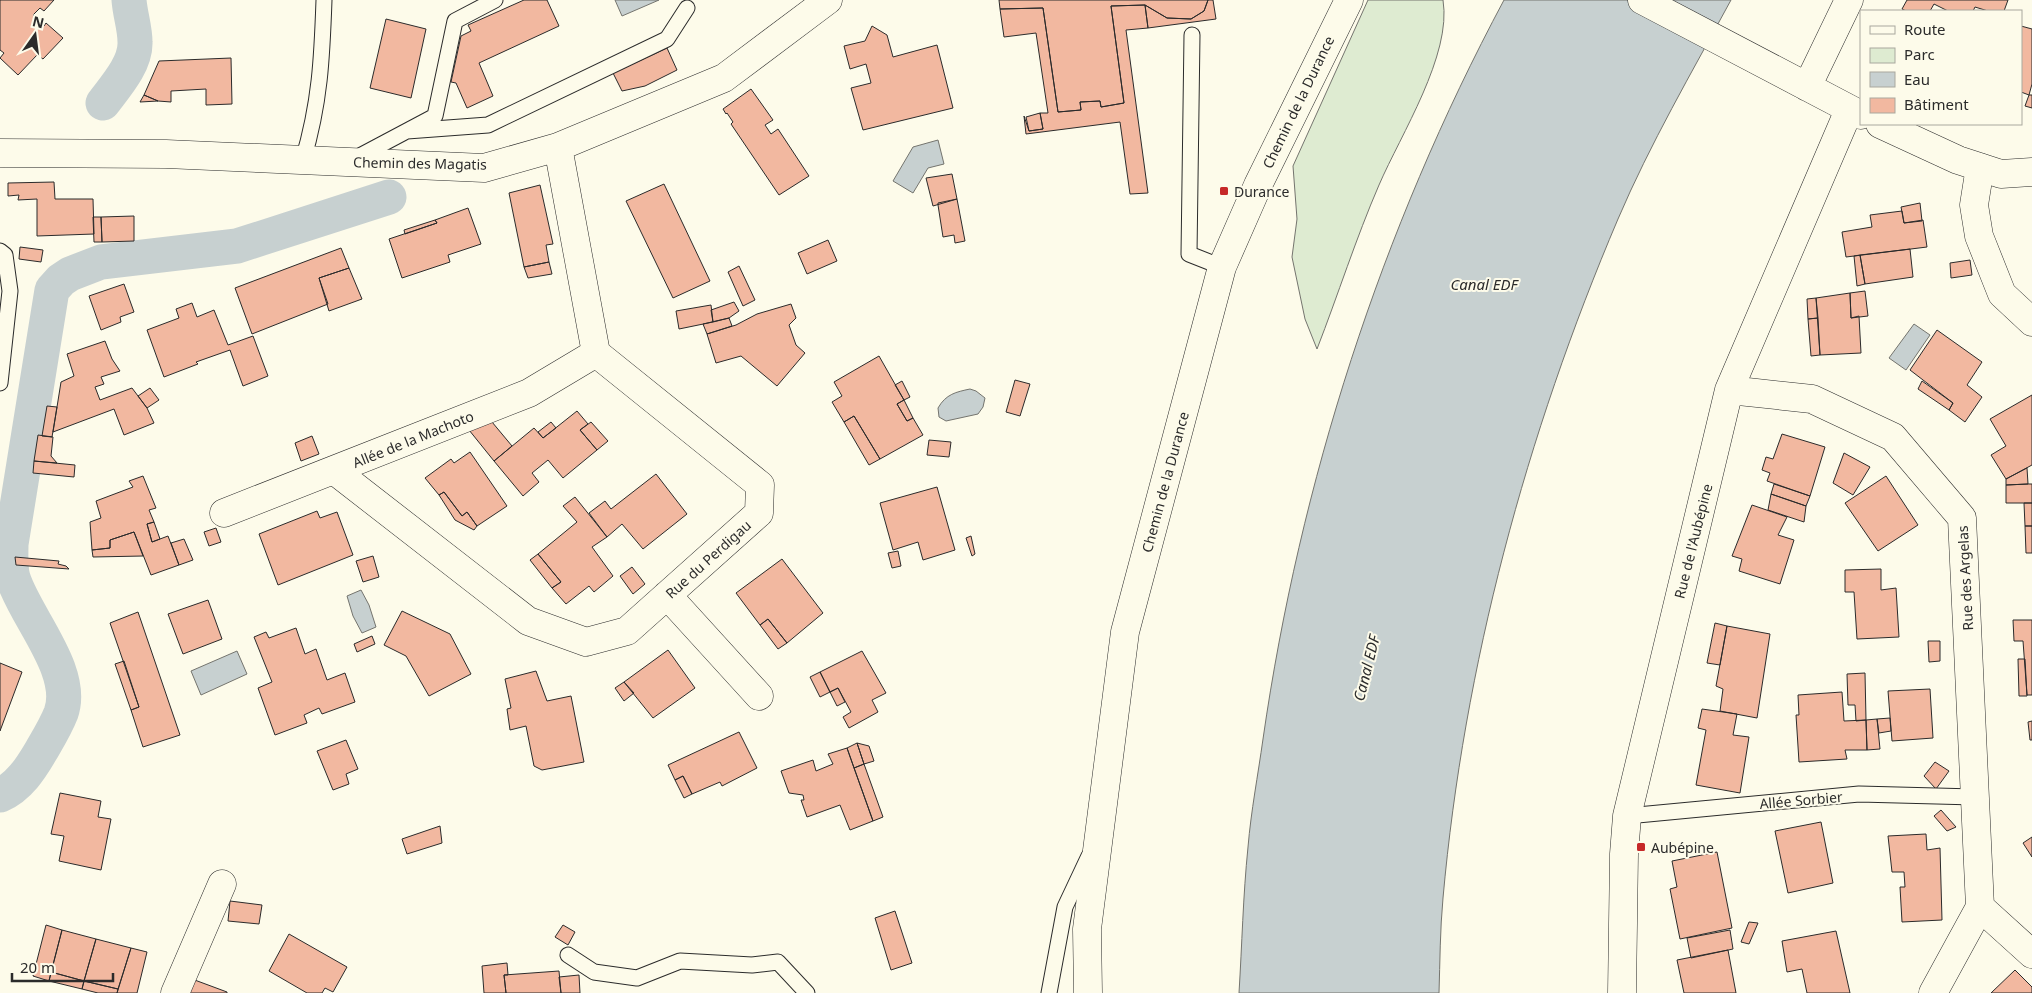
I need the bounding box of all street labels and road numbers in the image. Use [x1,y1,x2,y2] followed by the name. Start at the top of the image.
[1258,33,1338,171] street label: Chemin de la Durance
[353,152,487,174] street label: Chemin des Magatis
[350,406,476,472] street label: Allée de la Machoto
[1137,409,1193,555] street label: Chemin de la Durance
[1670,482,1716,600] street label: Rue de l'Aubépine
[661,515,755,603] street label: Rue du Perdigau
[1953,525,1977,631] street label: Rue des Argelas
[1759,787,1844,813] street label: Allée Sorbier

